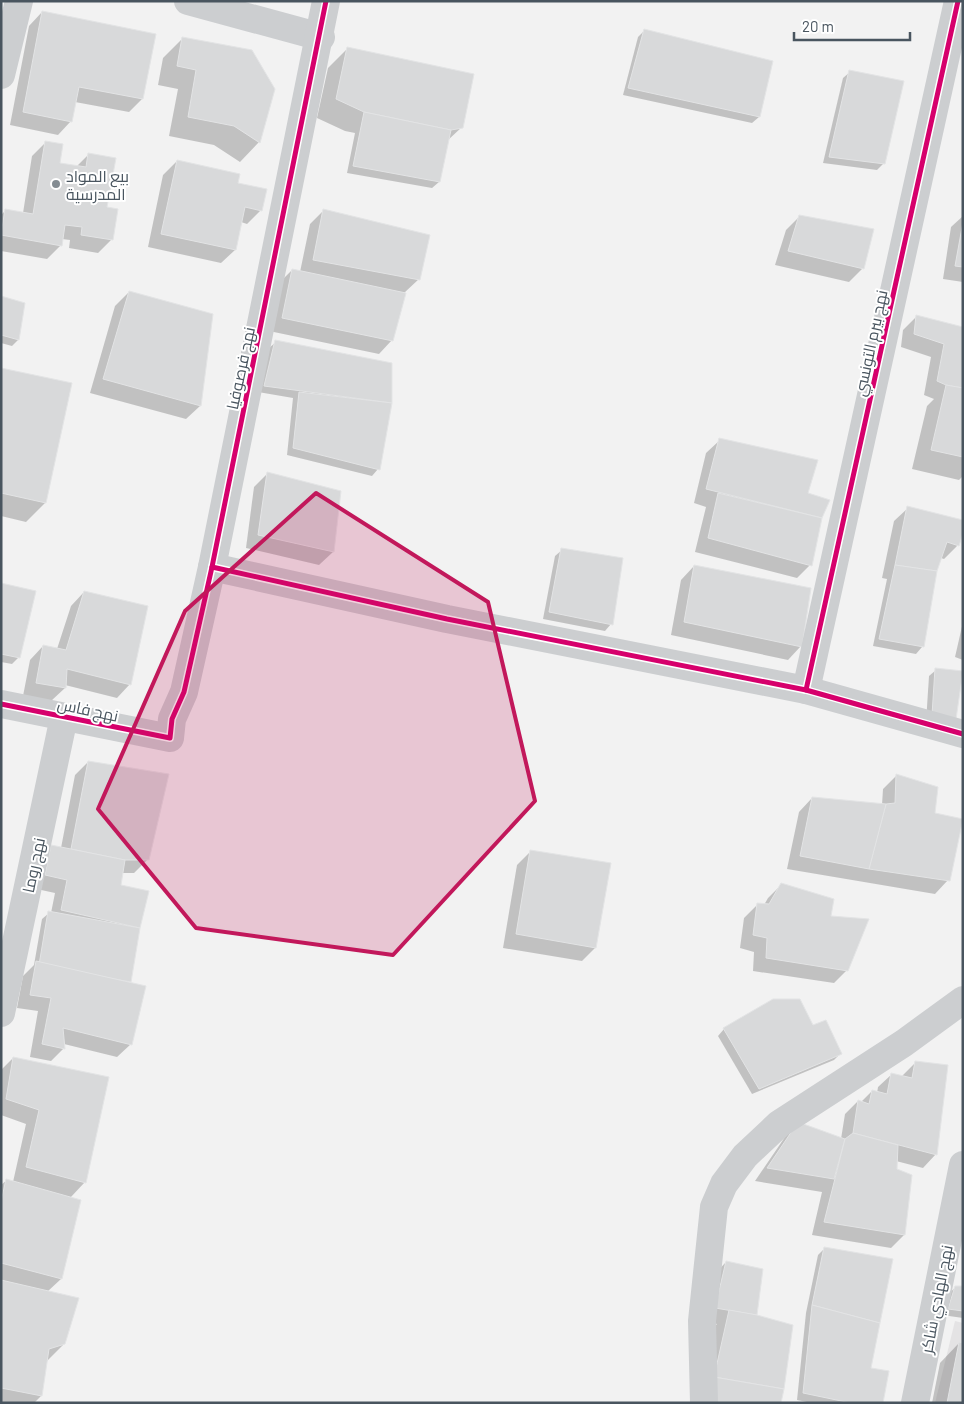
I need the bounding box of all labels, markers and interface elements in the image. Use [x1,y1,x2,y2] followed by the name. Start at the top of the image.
[794,10,910,42] scale bar
[802,17,834,35] text: 20 m
[66,166,129,204] place label: بيع المواد المدرسية
[50,178,62,190] marker: بيع المواد المدرسية
[849,288,894,399] street label: نهج بيرم التونسي
[222,325,261,412] street label: نهج فرصوفيا
[55,693,120,728] street label: نهج فاس
[18,836,51,895] street label: نهج روما
[916,1243,961,1357] street label: نهج الهادي شاكر

